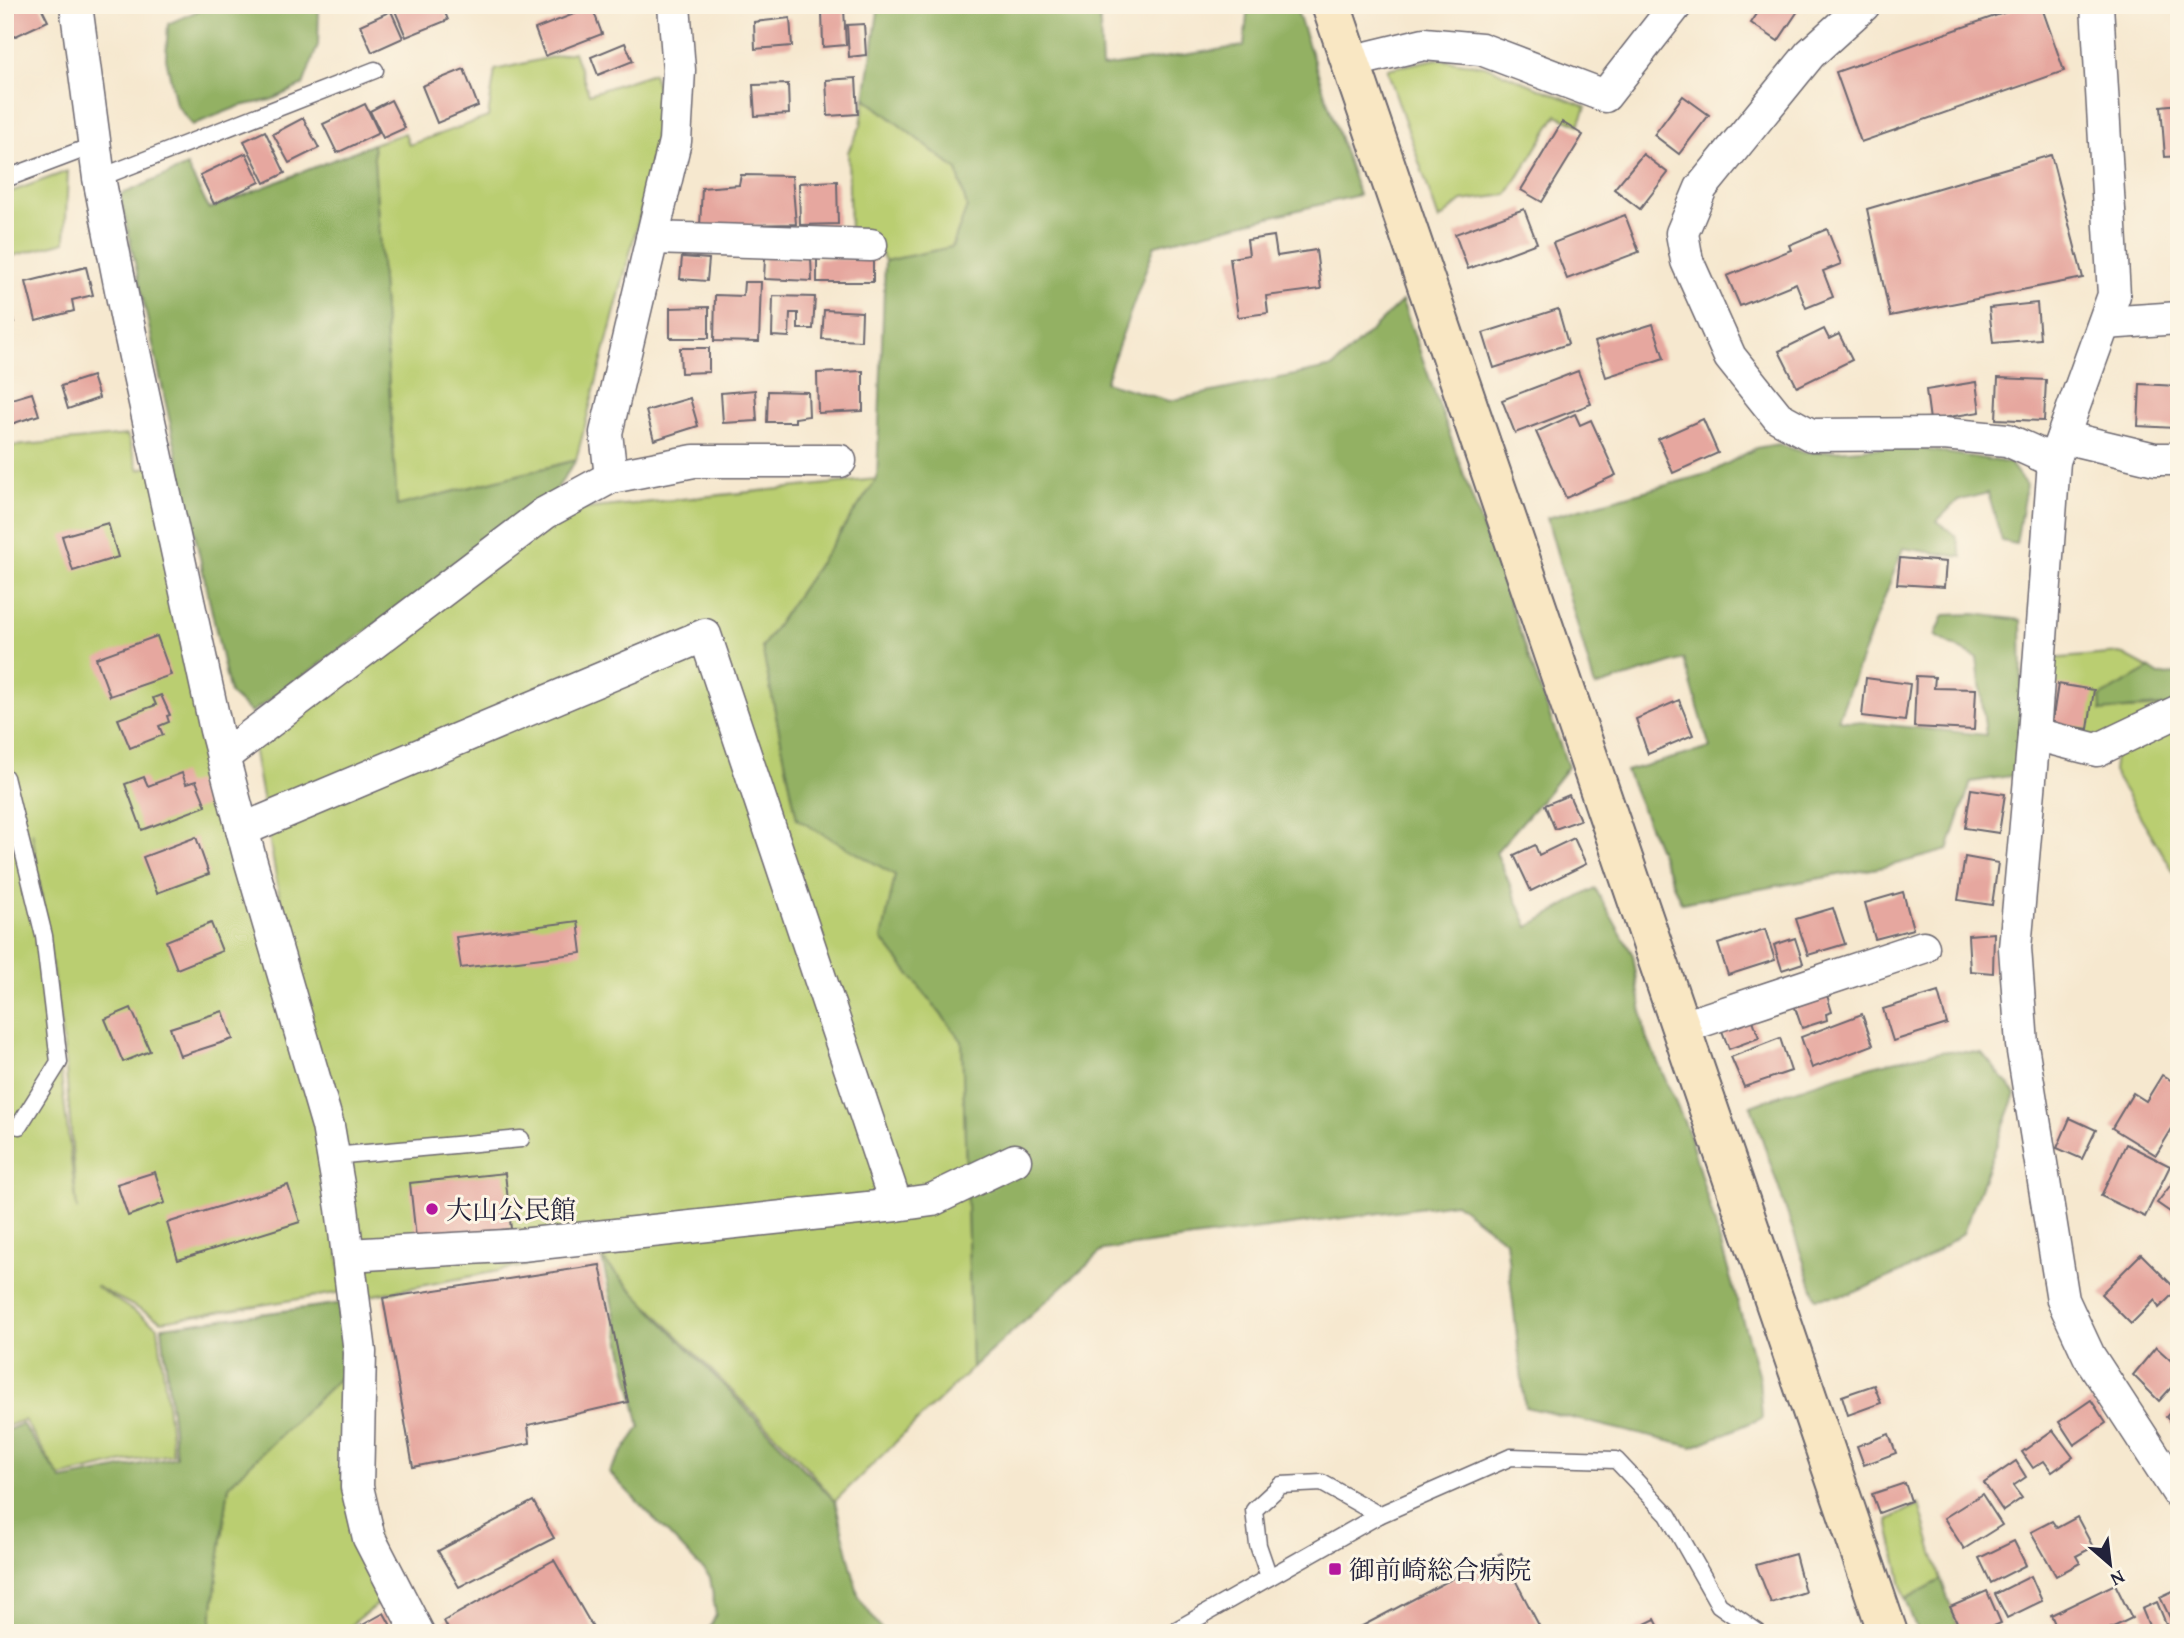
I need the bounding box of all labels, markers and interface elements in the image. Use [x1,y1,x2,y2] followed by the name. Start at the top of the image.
[446,1190,576,1229] place label: 大山公民館
[424,1201,440,1217] marker: 大山公民館
[2076,1530,2146,1600] north arrow
[1349,1550,1531,1589] place label: 御前崎総合病院
[1327,1561,1343,1577] marker: 御前崎総合病院
[2106,1564,2130,1594] text: N

